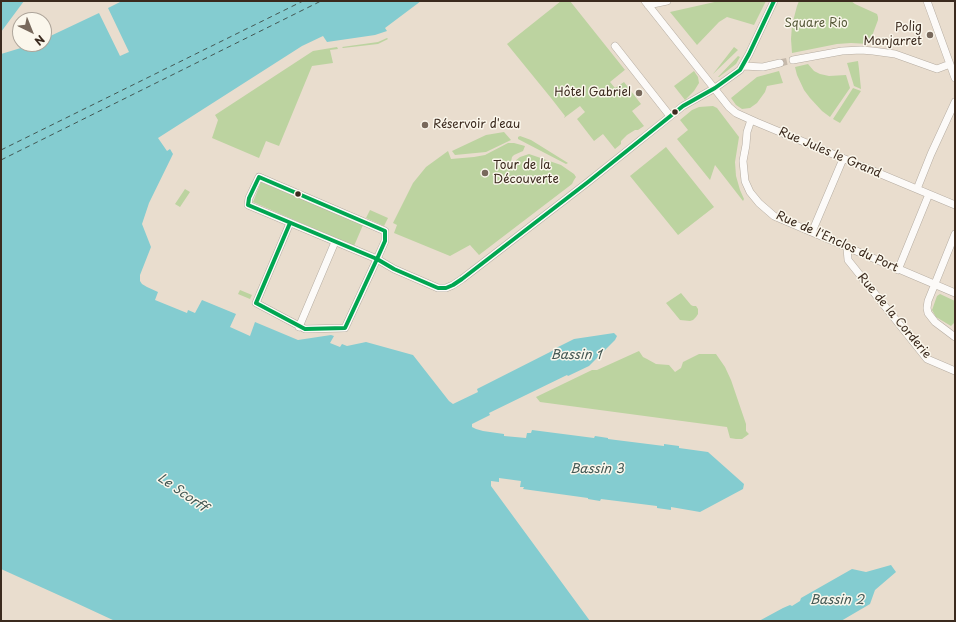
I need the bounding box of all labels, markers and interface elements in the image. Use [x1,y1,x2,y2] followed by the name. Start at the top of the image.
[12,12,52,52] north arrow
[784,17,848,31] park label: Square Rio
[863,21,922,49] place label: Polig Monjarret
[925,30,935,40] marker: Polig Monjarret
[31,31,49,50] text: N
[554,86,631,100] place label: Hôtel Gabriel
[634,88,644,98] marker: Hôtel Gabriel
[670,107,680,117] unlabelled marker
[433,118,520,132] place label: Réservoir d'eau
[420,120,430,130] marker: Réservoir d'eau
[777,125,883,181] street label: Rue Jules le Grand
[493,159,559,187] place label: Tour de la Découverte
[480,168,490,178] marker: Tour de la Découverte
[293,189,303,199] unlabelled marker
[774,209,900,275] street label: Rue de l'Enclos du Port
[854,270,934,362] street label: Rue de la Corderie
[550,347,602,363] water label: Bassin 1
[570,461,624,477] water label: Bassin 3
[154,470,210,516] water label: Le Scorff
[810,592,864,608] water label: Bassin 2

